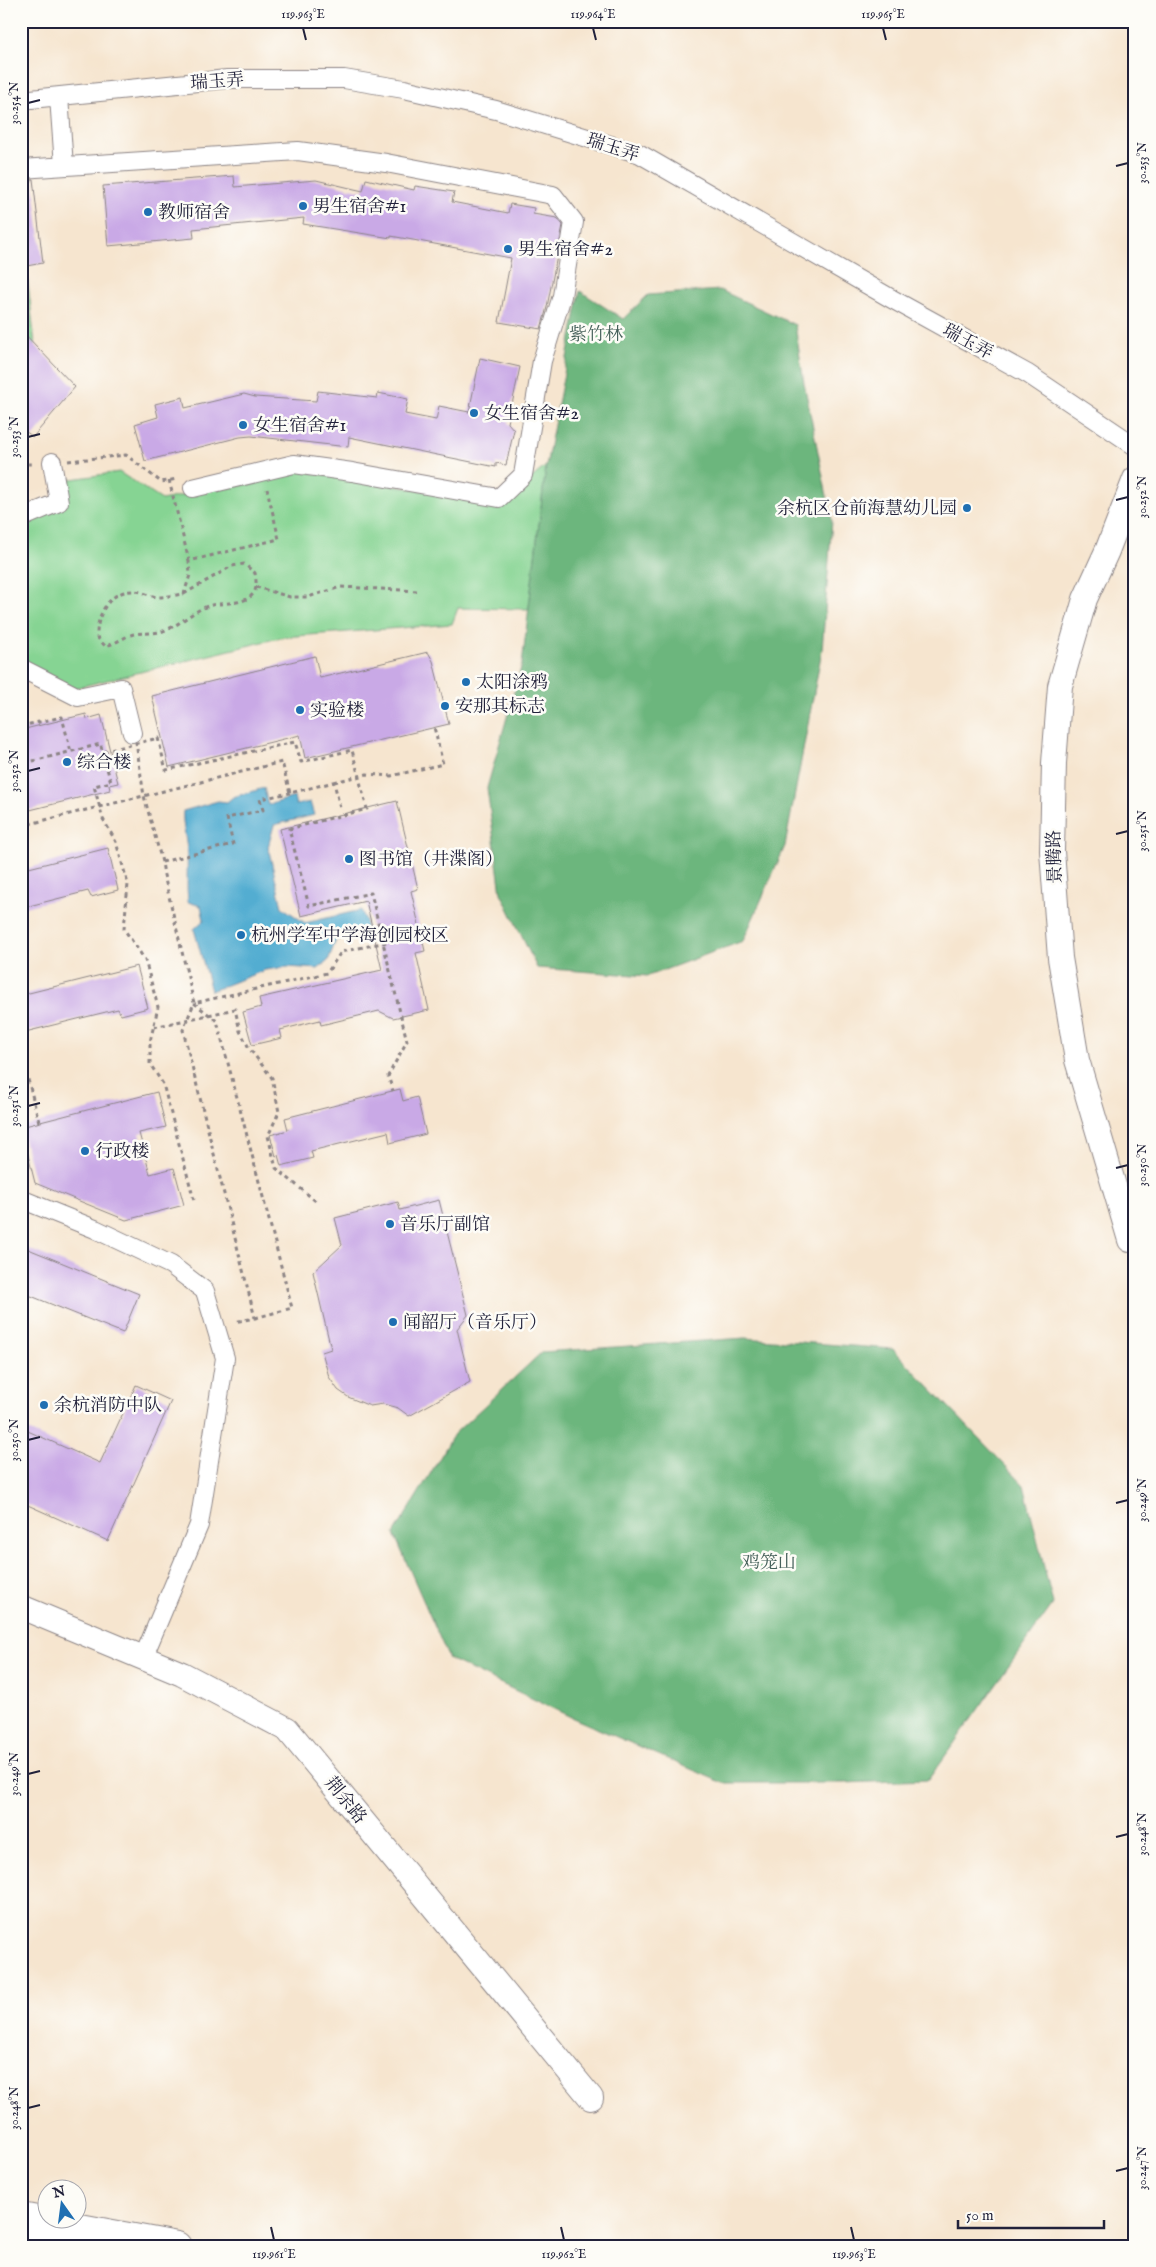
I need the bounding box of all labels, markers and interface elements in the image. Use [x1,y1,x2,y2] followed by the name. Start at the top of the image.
[281,7,325,22] text: 119.963°E
[570,7,616,22] text: 119.964°E
[861,7,905,22] text: 119.965°E
[189,69,245,96] street label: 瑞玉弄
[7,81,22,124] text: 30.254°N
[583,129,642,168] street label: 瑞玉弄
[1135,142,1150,184] text: 30.253°N
[313,196,406,219] place label: 男生宿舍#1
[297,200,309,212] marker: 男生宿舍#1
[158,202,230,225] place label: 教师宿舍
[142,206,154,218] marker: 教师宿舍
[518,239,613,262] place label: 男生宿舍#2
[502,243,514,255] marker: 男生宿舍#2
[938,319,996,365] street label: 瑞玉弄
[569,324,623,347] park label: 紫竹林
[484,403,579,426] place label: 女生宿舍#2
[468,407,480,419] marker: 女生宿舍#2
[253,415,346,438] place label: 女生宿舍#1
[7,416,22,458] text: 30.253°N
[237,419,249,431] marker: 女生宿舍#1
[1135,475,1150,518] text: 30.252°N
[777,498,957,521] place label: 余杭区仓前海慧幼儿园
[961,502,973,514] marker: 余杭区仓前海慧幼儿园
[476,672,548,695] place label: 太阳涂鸦
[460,676,472,688] marker: 太阳涂鸦
[455,696,545,719] place label: 安那其标志
[310,700,364,723] place label: 实验楼
[439,700,451,712] marker: 安那其标志
[294,704,306,716] marker: 实验楼
[7,749,22,792] text: 30.252°N
[77,752,131,775] place label: 综合楼
[61,756,73,768] marker: 综合楼
[1135,810,1150,852] text: 30.251°N
[1043,830,1068,884] street label: 景腾路
[359,849,503,872] place label: 图书馆（井渫阁）
[343,853,355,865] marker: 图书馆（井渫阁）
[251,925,449,948] place label: 杭州学军中学海创园校区
[235,929,247,941] marker: 杭州学军中学海创园校区
[7,1085,22,1127] text: 30.251°N
[95,1141,149,1164] place label: 行政楼
[1135,1143,1150,1186] text: 30.250°N
[79,1145,91,1157] marker: 行政楼
[400,1214,490,1237] place label: 音乐厅副馆
[384,1218,396,1230] marker: 音乐厅副馆
[403,1312,547,1335] place label: 闻韶厅（音乐厅）
[387,1316,399,1328] marker: 闻韶厅（音乐厅）
[54,1395,162,1418] place label: 余杭消防中队
[38,1399,50,1411] marker: 余杭消防中队
[7,1418,22,1461] text: 30.250°N
[1135,1477,1150,1522] text: 30.249°N
[742,1552,796,1575] park label: 鸡笼山
[7,1751,22,1796] text: 30.249°N
[319,1773,371,1829] street label: 荆余路
[1135,1812,1150,1856] text: 30.248°N
[7,2086,22,2130] text: 30.248°N
[1135,2145,1150,2190] text: 30.247°N
[38,2180,88,2230] north arrow
[50,2182,67,2203] text: N
[958,2197,1105,2229] scale bar
[966,2206,994,2225] text: 50 m
[252,2247,296,2262] text: 119.961°E
[542,2247,586,2262] text: 119.962°E
[832,2247,876,2262] text: 119.963°E

